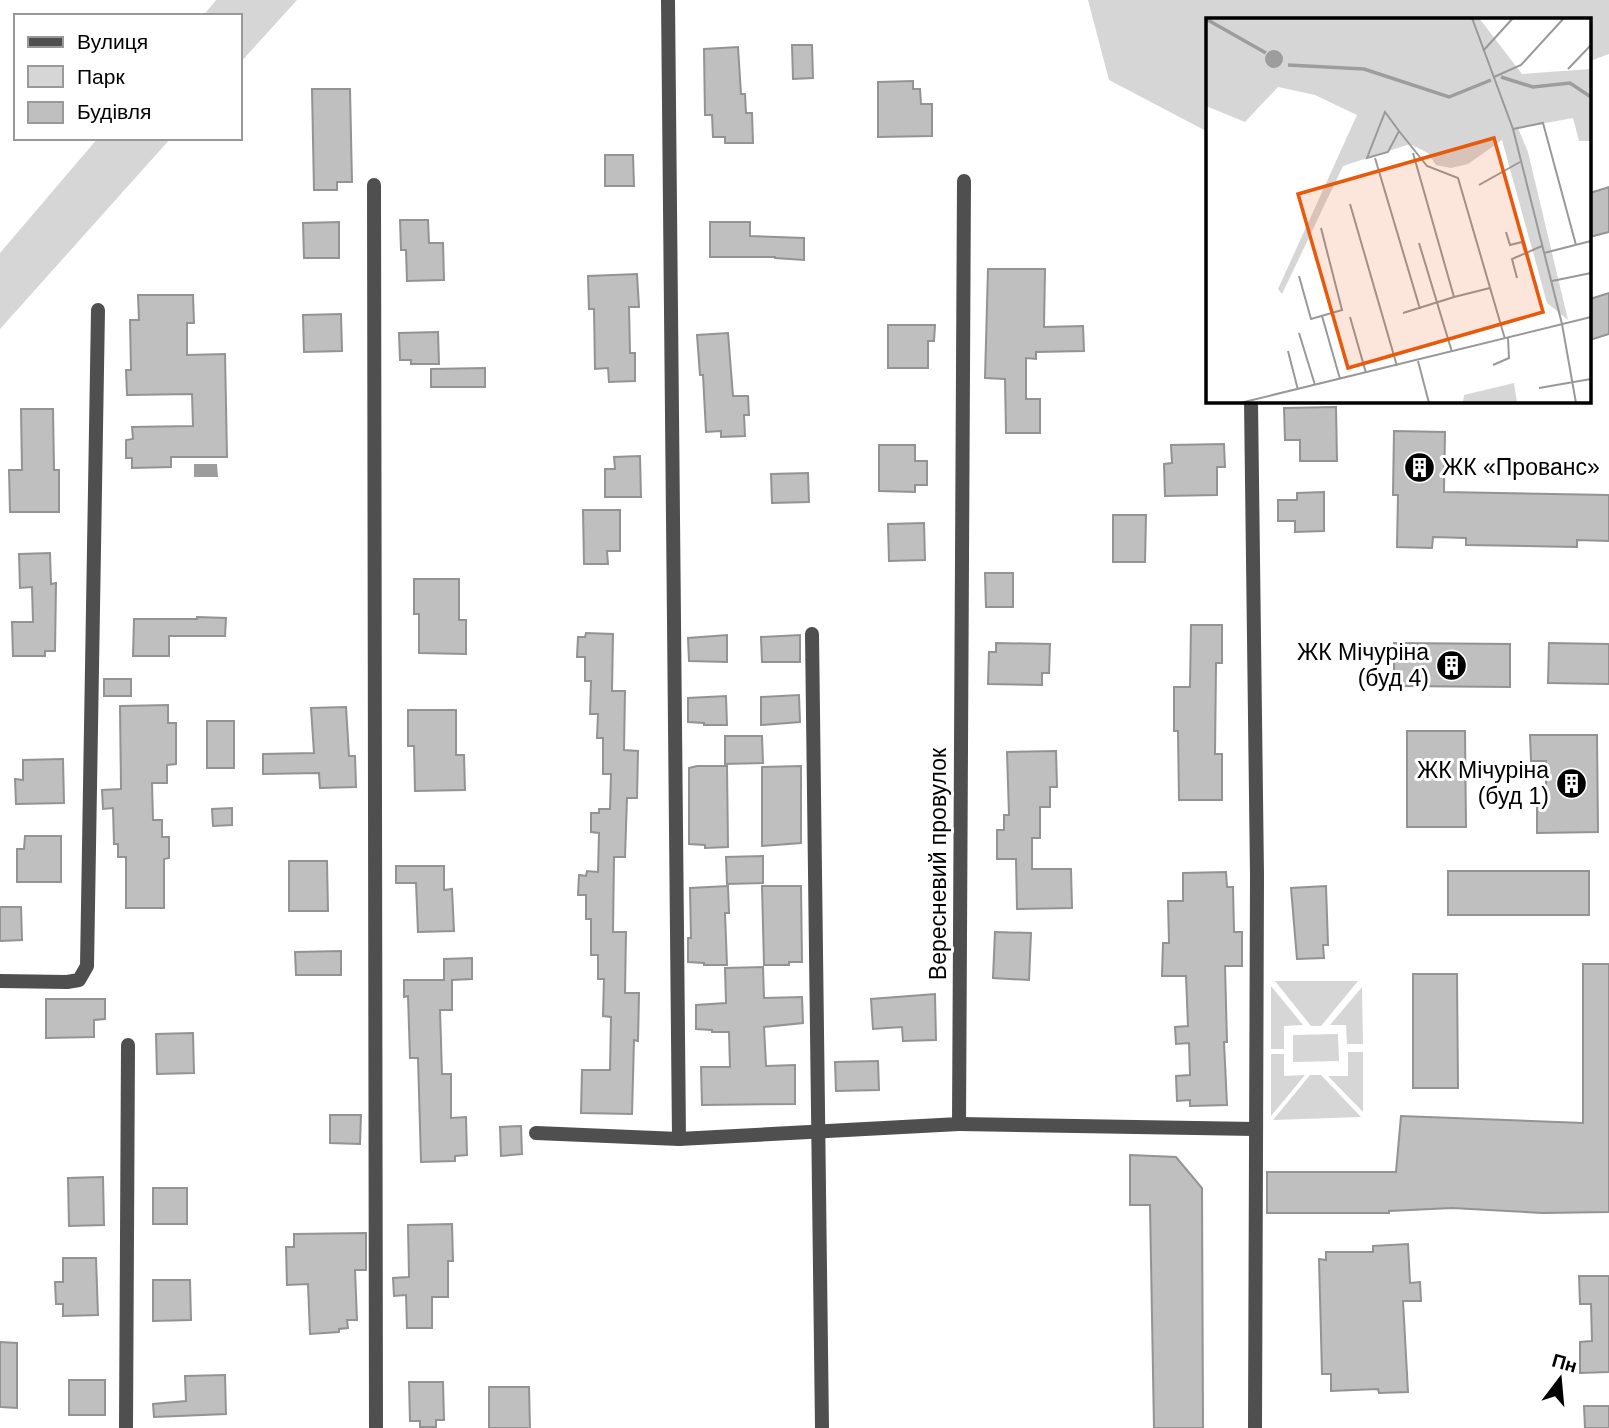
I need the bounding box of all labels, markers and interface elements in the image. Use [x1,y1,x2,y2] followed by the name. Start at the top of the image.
[14,14,242,140] legend
[1206,18,1592,402] inset map
[77,30,148,53] text: Вулиця
[77,65,125,88] text: Парк
[77,100,151,123] text: Будівля
[1402,450,1436,484] building icon: ЖК «Прованс»
[1442,454,1600,480] place label: ЖК «Прованс»
[1297,639,1429,691] place label: ЖК Мічуріна (буд 4)
[1435,648,1469,682] building icon: ЖК Мічуріна (буд 4)
[925,747,951,980] street label: Вересневий провулок
[1417,757,1549,809] place label: ЖК Мічуріна (буд 1)
[1555,766,1589,800] building icon: ЖК Мічуріна (буд 1)
[1525,1344,1595,1414] north arrow
[1550,1350,1580,1377] text: Пн

